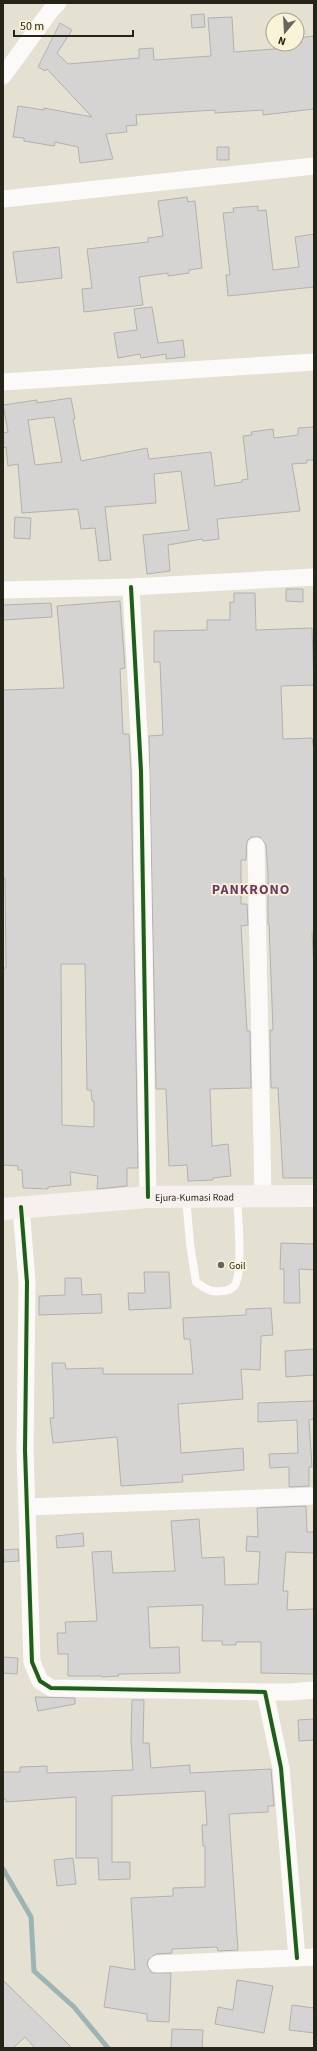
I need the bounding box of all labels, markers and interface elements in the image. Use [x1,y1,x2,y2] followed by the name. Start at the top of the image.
[14,12,133,38] scale bar
[265,12,305,52] north arrow
[20,18,44,35] text: 50 m
[276,33,288,49] text: N
[212,880,290,900] district label: PANKRONO
[155,1190,234,1205] street label: Ejura-Kumasi Road
[229,1259,246,1273] place label: Goil
[216,1260,226,1270] marker: Goil

